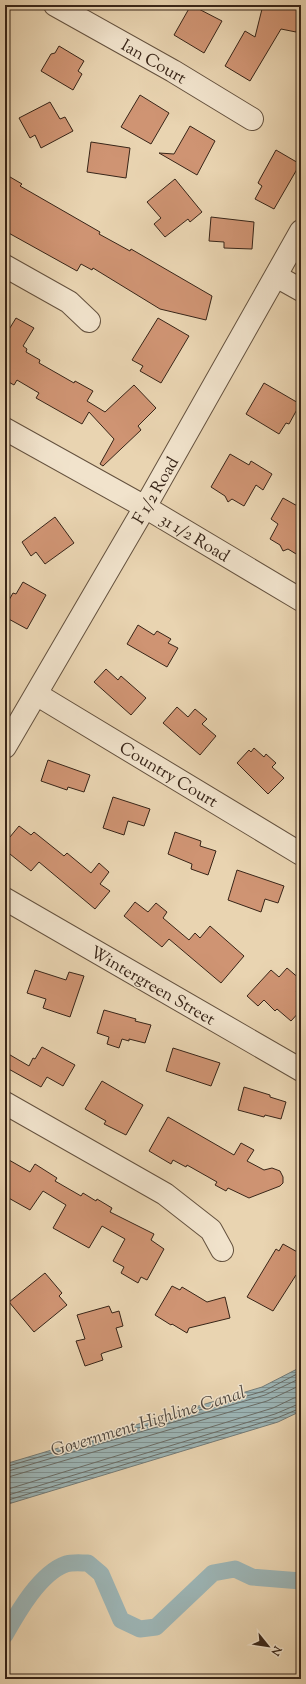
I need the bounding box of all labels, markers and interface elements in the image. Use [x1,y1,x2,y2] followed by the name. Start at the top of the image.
[116,34,190,91] street label: Ian Court
[128,452,186,529] street label: F 1/2 Road
[155,508,234,569] street label: 31 1/2 Road
[114,737,222,815] street label: Country Court
[85,941,219,1032] street label: Wintergreen Street
[48,1381,249,1465] water label: Government Highline Canal
[248,1626,288,1666] north arrow
[267,1642,285,1658] text: N

